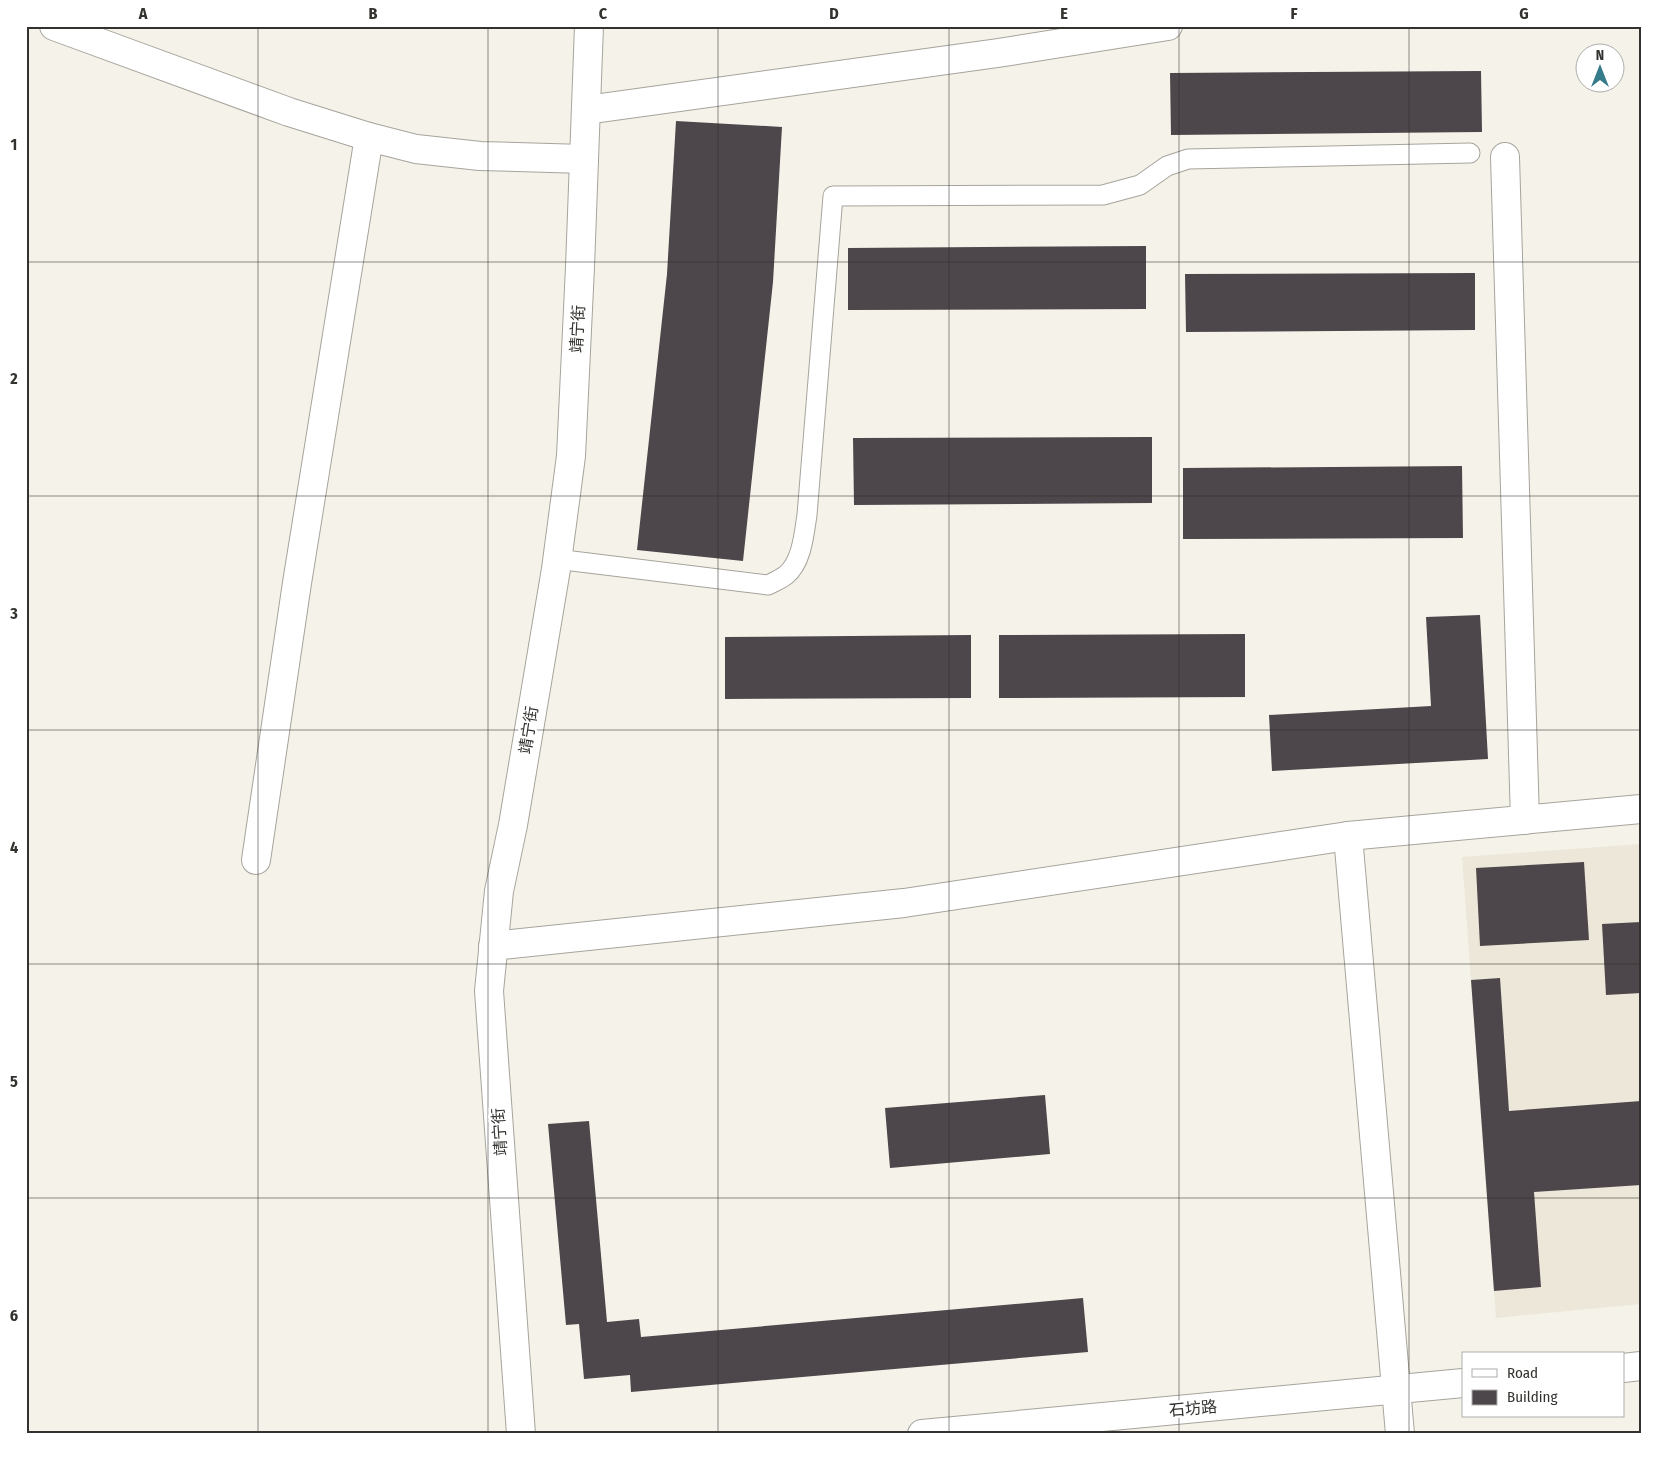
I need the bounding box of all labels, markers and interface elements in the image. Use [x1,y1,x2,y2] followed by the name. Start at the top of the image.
[138,4,148,23] text: A
[369,4,378,23] text: B
[599,4,608,23] text: C
[829,4,839,23] text: D
[1060,4,1068,23] text: E
[1290,4,1298,23] text: F
[1519,4,1529,23] text: G
[1574,42,1624,92] north arrow
[1596,47,1604,64] text: N
[11,135,17,154] text: 1
[567,305,588,353] street label: 靖宁街
[9,369,18,388] text: 2
[9,604,18,623] text: 3
[515,705,542,755] street label: 靖宁街
[10,838,18,857] text: 4
[10,1072,18,1091] text: 5
[488,1107,511,1157] street label: 靖宁街
[10,1306,18,1325] text: 6
[1462,1352,1624,1418] legend
[1507,1364,1538,1382] text: Road
[1507,1388,1558,1406] text: Building
[1168,1397,1218,1420] street label: 石坊路

